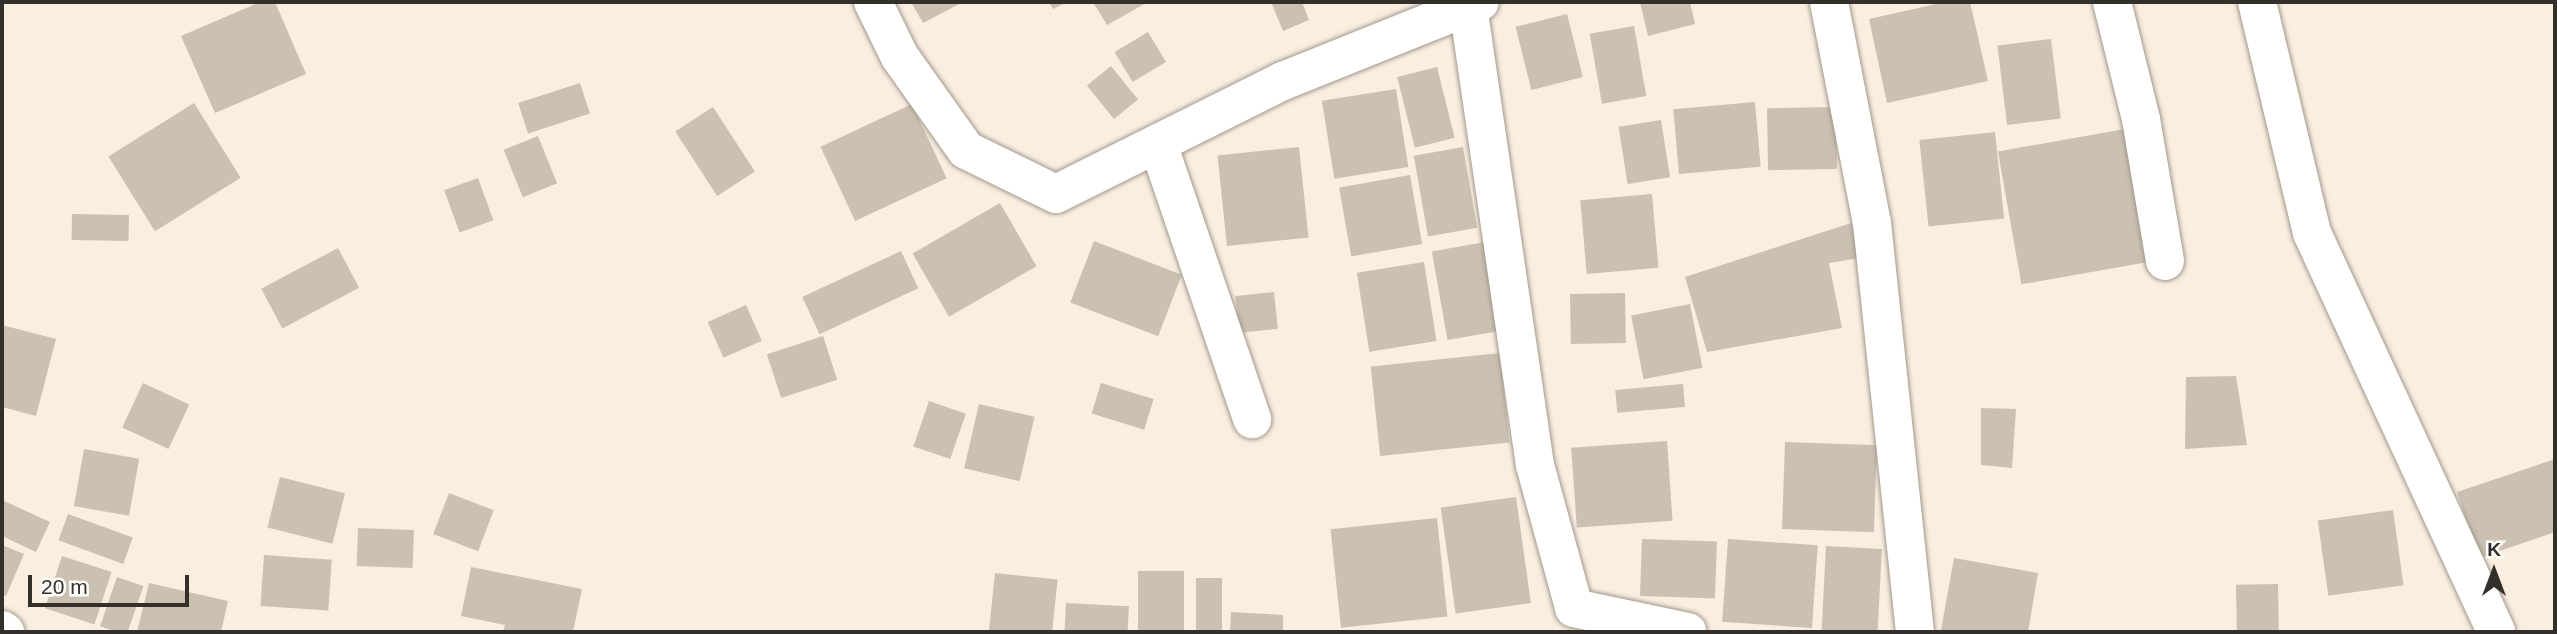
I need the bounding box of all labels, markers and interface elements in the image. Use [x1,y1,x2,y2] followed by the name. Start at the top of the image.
[2459,536,2529,606] north arrow
[2487,539,2501,560] text: K
[32,560,192,604] scale bar
[41,575,88,598] text: 20 m

